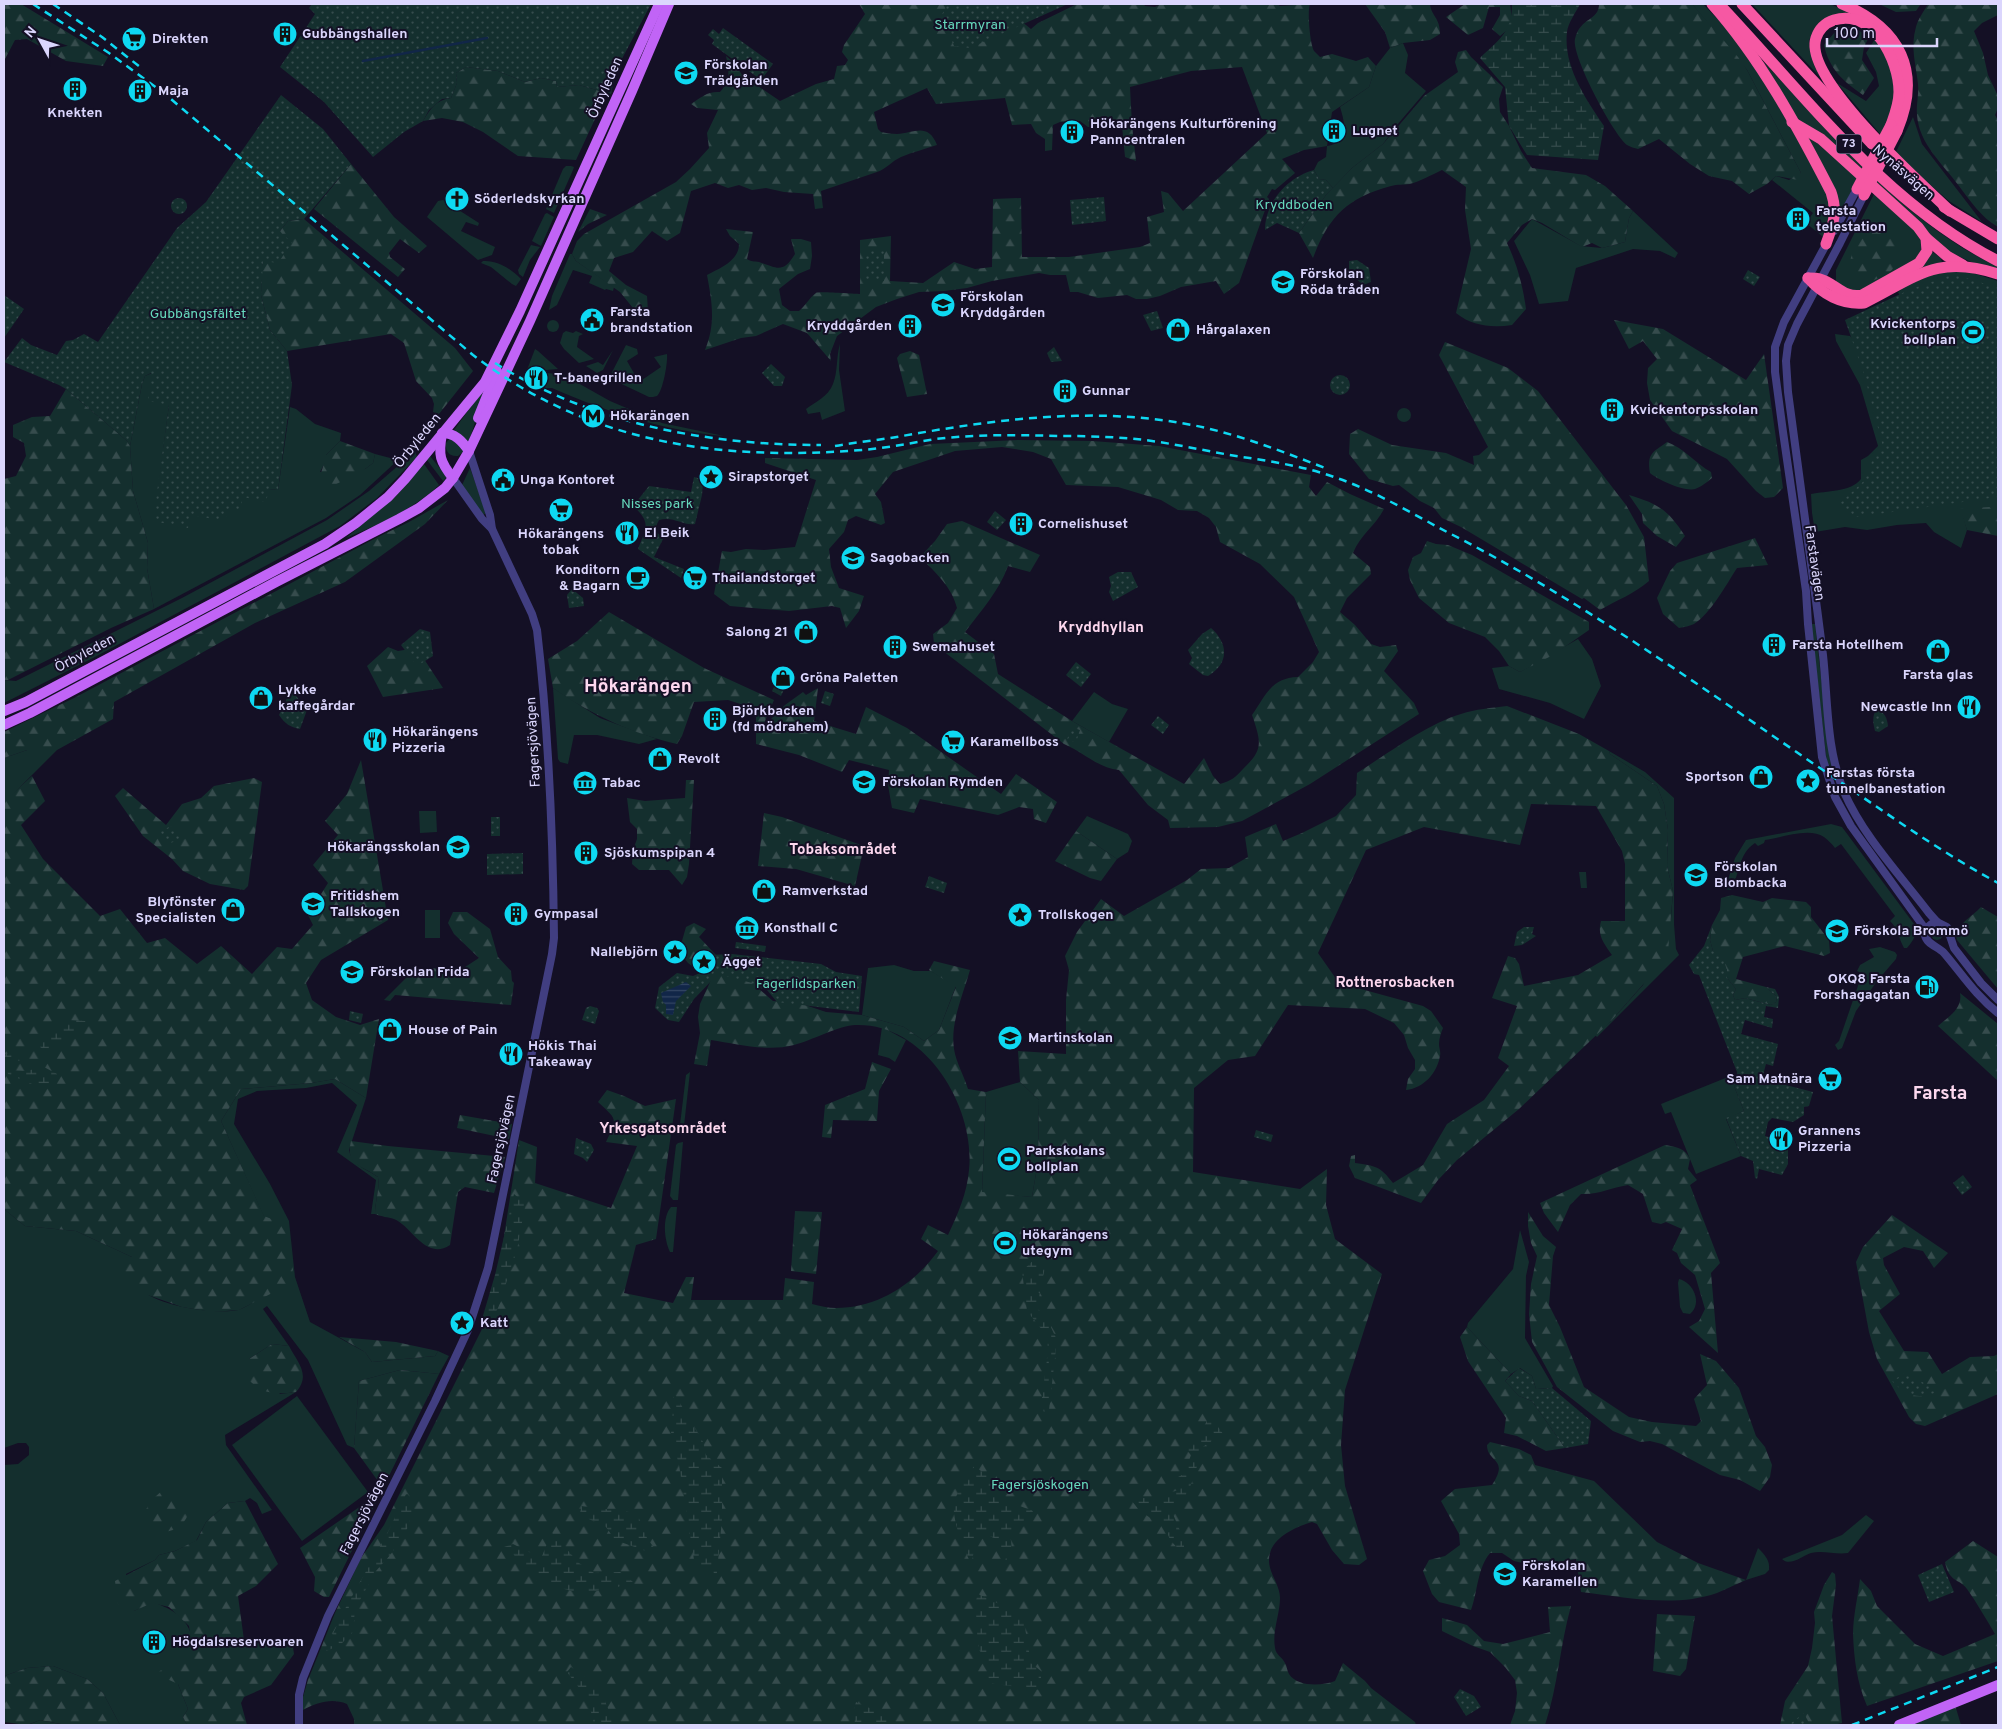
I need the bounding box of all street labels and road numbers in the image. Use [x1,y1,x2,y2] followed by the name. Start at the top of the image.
[584,54,627,121] street label: Örbyleden
[1836,134,1862,154] road number: 73
[1868,141,1938,205] street label: Nynäsvägen
[390,409,445,472] street label: Örbyleden
[1800,524,1828,602] street label: Farstavägen
[52,630,118,677] street label: Örbyleden
[523,696,545,788] street label: Fagersjövägen
[484,1093,520,1185] street label: Fagersjövägen
[337,1470,393,1558] street label: Fagersjövägen

